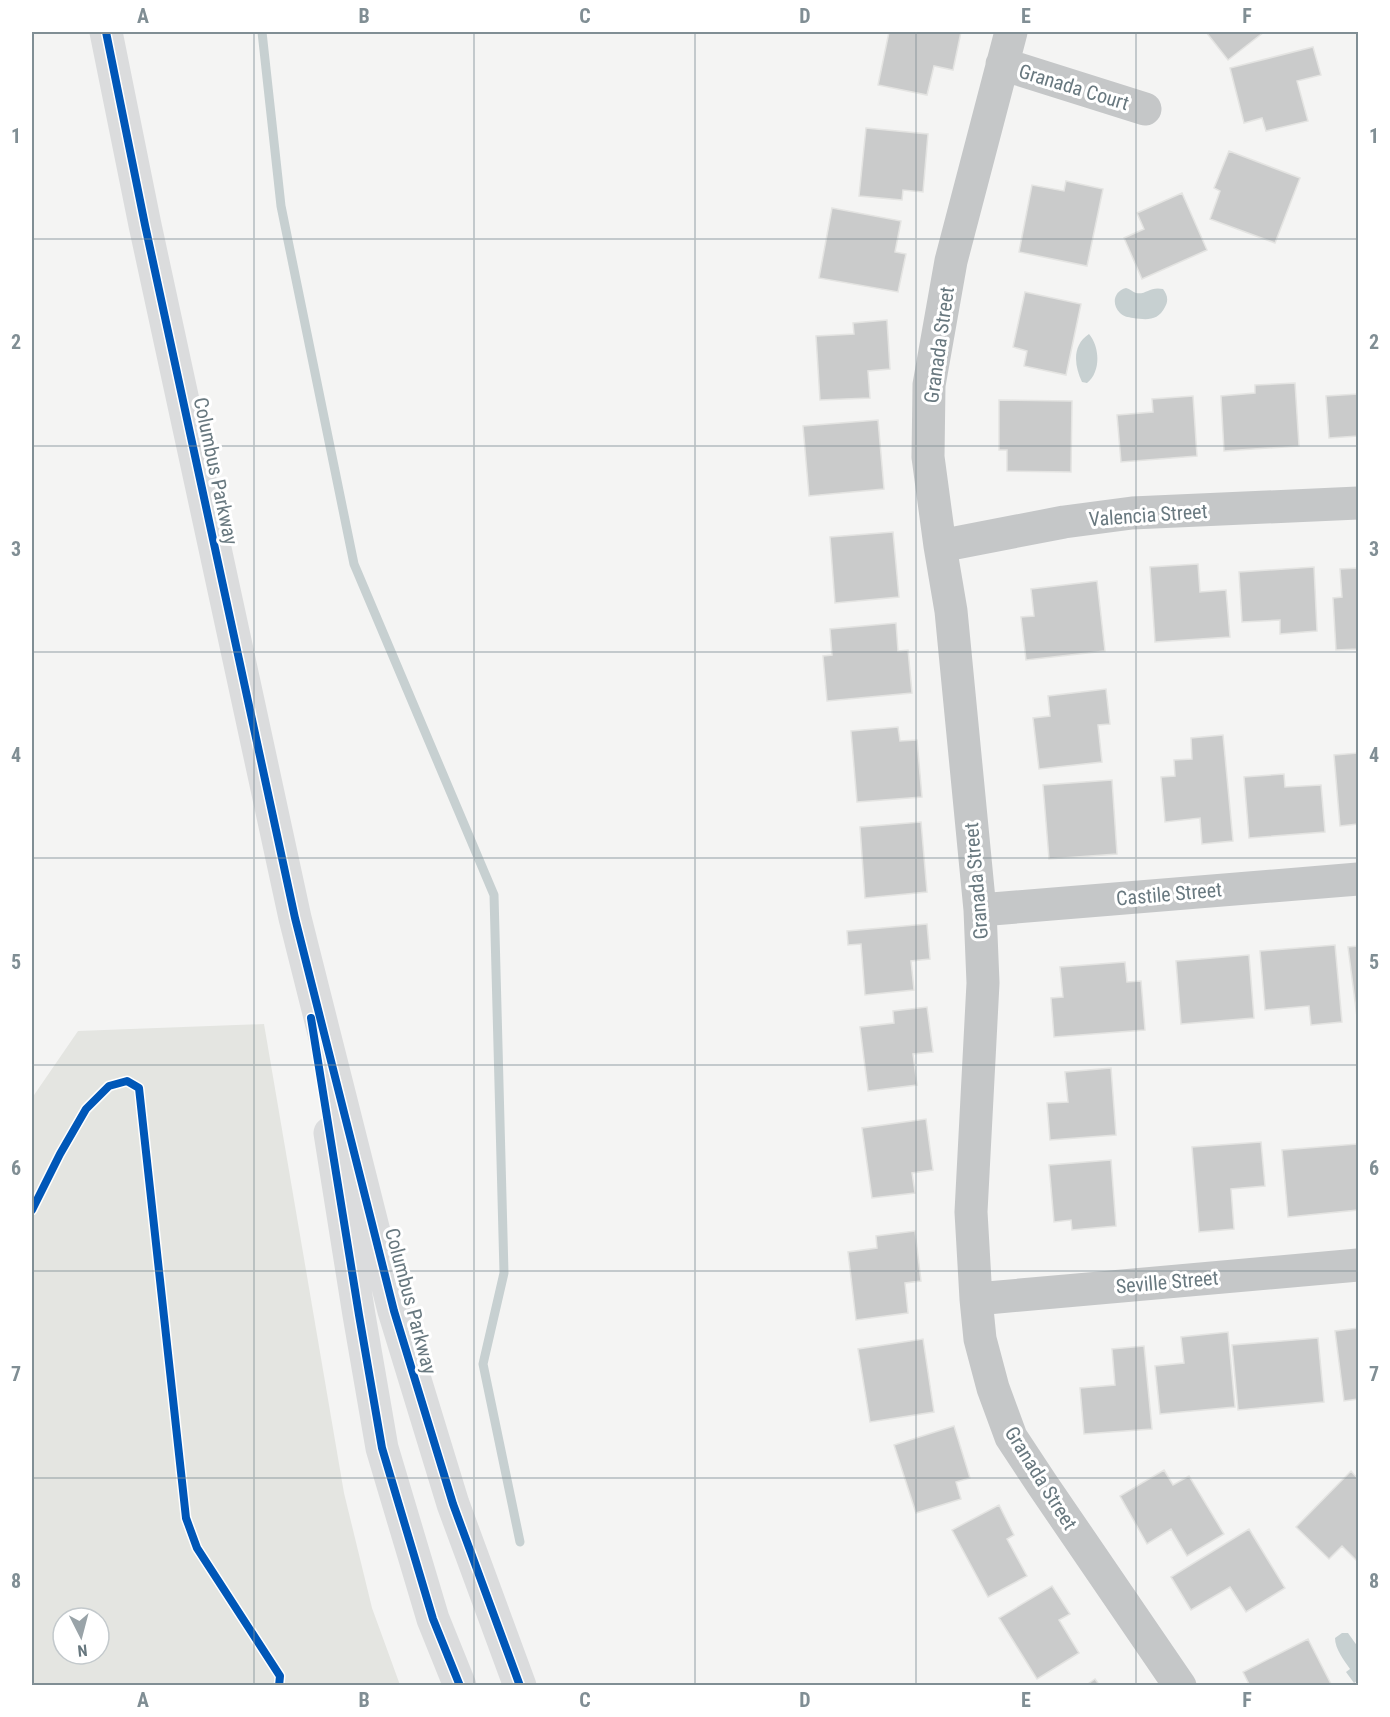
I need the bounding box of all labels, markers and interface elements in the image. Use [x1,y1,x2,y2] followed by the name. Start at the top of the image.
[137,4,149,28] text: A
[358,4,370,28] text: B
[579,4,591,28] text: C
[799,4,811,28] text: D
[1021,4,1031,28] text: E
[1242,4,1252,28] text: F
[1016,59,1132,115] street label: Granada Court
[11,124,21,148] text: 1
[1369,124,1379,148] text: 1
[919,285,959,405] street label: Granada Street
[11,330,21,354] text: 2
[1369,330,1379,354] text: 2
[189,395,243,547] street label: Columbus Parkway
[1088,499,1208,531] street label: Valencia Street
[11,537,21,561] text: 3
[1369,537,1379,561] text: 3
[11,743,21,767] text: 4
[1369,743,1379,767] text: 4
[959,821,993,940] street label: Granada Street
[1115,877,1223,911] street label: Castile Street
[11,950,21,974] text: 5
[1369,950,1379,974] text: 5
[11,1156,21,1180] text: 6
[1369,1156,1379,1180] text: 6
[380,1225,442,1377] street label: Columbus Parkway
[1115,1266,1219,1298] street label: Seville Street
[11,1362,21,1386] text: 7
[1369,1362,1379,1386] text: 7
[1000,1422,1082,1534] street label: Granada Street
[11,1569,21,1593] text: 8
[1369,1569,1379,1593] text: 8
[51,1606,111,1666] north arrow
[77,1640,88,1660] text: N
[137,1688,149,1712] text: A
[358,1688,370,1712] text: B
[579,1688,591,1712] text: C
[799,1688,811,1712] text: D
[1021,1688,1031,1712] text: E
[1242,1688,1252,1712] text: F

